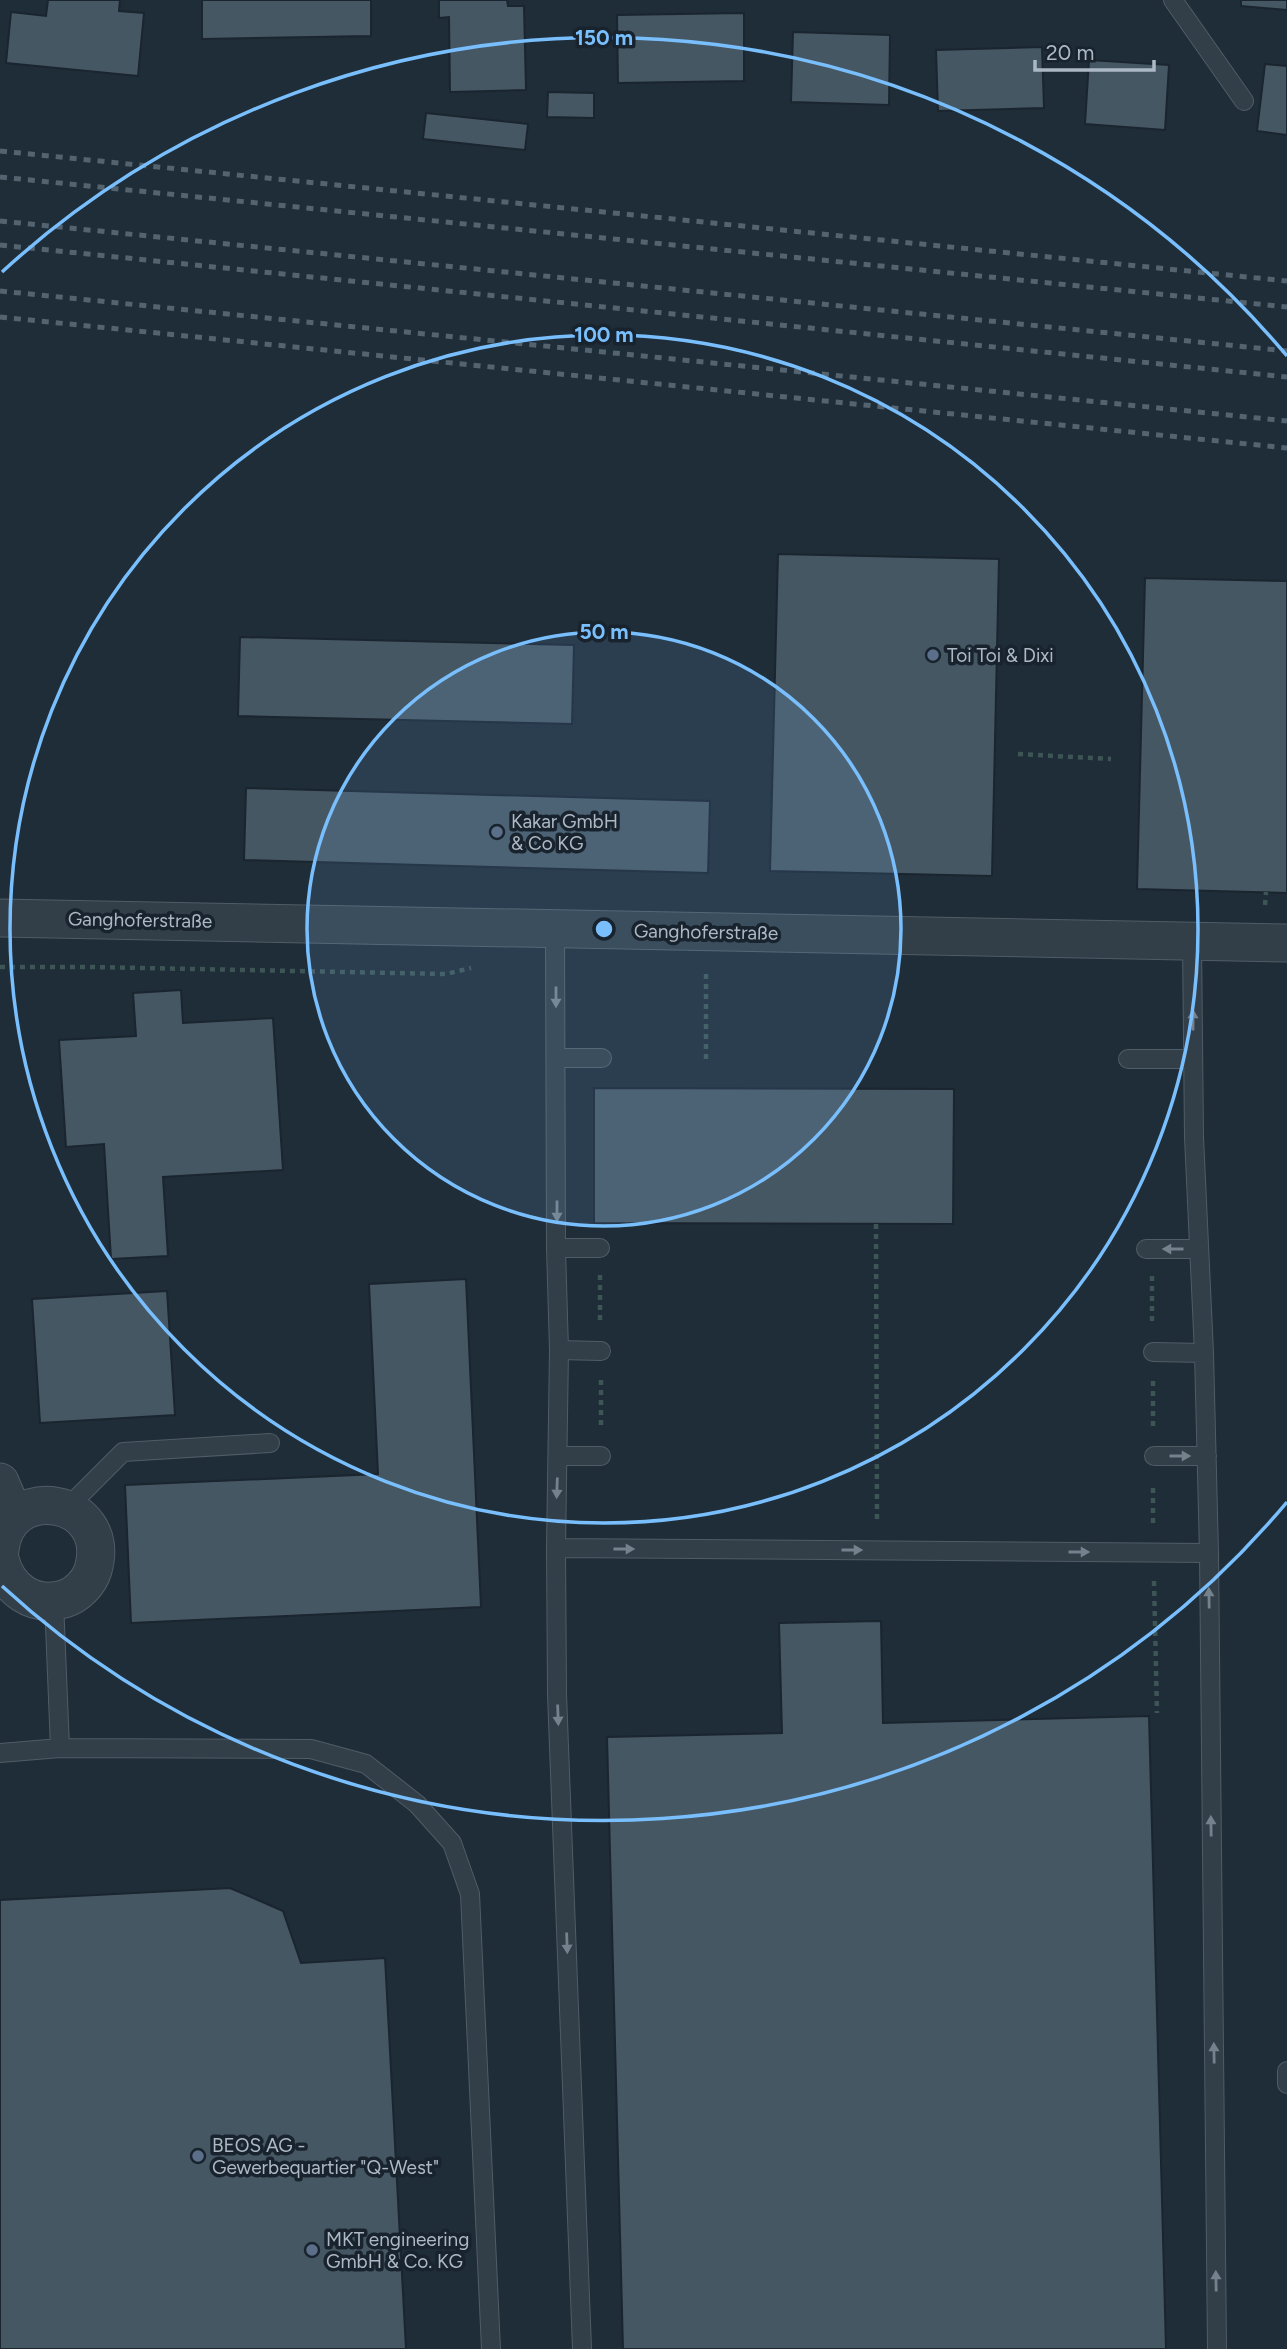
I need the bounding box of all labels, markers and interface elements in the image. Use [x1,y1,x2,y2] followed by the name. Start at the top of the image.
[575,25,633,50] text: 150 m
[1035,28,1154,72] scale bar
[1046,40,1094,65] text: 20 m
[574,322,634,347] text: 100 m
[579,619,629,644] text: 50 m
[947,644,1054,667] place label: Toi Toi & Dixi
[925,647,941,663] marker: Toi Toi & Dixi
[511,810,618,855] place label: Kakar GmbH & Co KG
[489,824,505,840] marker: Kakar GmbH & Co KG
[68,907,212,933] street label: Ganghoferstraße
[592,917,616,941] centre of rings
[634,919,778,945] street label: Ganghoferstraße
[550,986,562,1008] one-way arrow
[1187,1009,1199,1031] one-way arrow
[551,1201,563,1223] one-way arrow
[1161,1243,1183,1255] one-way arrow
[1169,1450,1191,1462] one-way arrow
[552,1477,563,1499] one-way arrow
[613,1543,635,1555] one-way arrow
[841,1545,863,1556] one-way arrow
[1068,1546,1090,1558] one-way arrow
[1203,1587,1215,1609] one-way arrow
[553,1704,564,1726] one-way arrow
[1206,1815,1217,1837] one-way arrow
[561,1932,572,1954] one-way arrow
[1208,2042,1220,2064] one-way arrow
[212,2134,439,2179] place label: BEOS AG - Gewerbequartier "Q-West"
[190,2148,206,2164] marker: BEOS AG - Gewerbequartier "Q-West"
[326,2228,469,2273] place label: MKT engineering GmbH & Co. KG
[304,2242,320,2258] marker: MKT engineering GmbH & Co. KG
[1211,2270,1222,2292] one-way arrow

